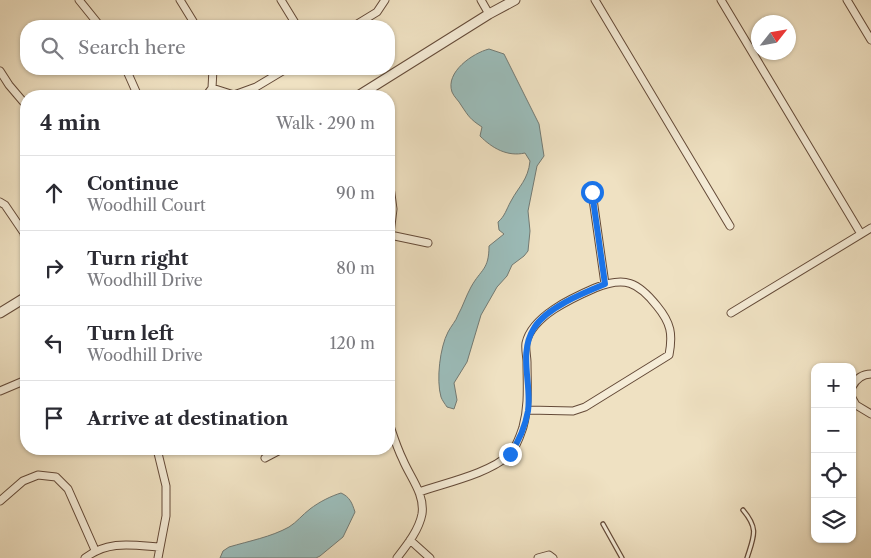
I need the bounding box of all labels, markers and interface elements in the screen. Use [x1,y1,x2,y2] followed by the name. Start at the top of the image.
[751,15,796,60] north arrow
[20,20,395,75] search box
[38,34,66,62] icon: search
[78,36,186,59] text: Search here
[40,110,101,135] text: 4 min
[276,113,375,133] text: Walk · 290 m
[87,172,179,195] text: Continue
[40,179,68,207] icon: ahead
[581,181,604,204] route start
[336,183,375,203] text: 90 m
[87,195,206,215] text: Woodhill Court
[87,247,188,270] text: Turn right
[40,254,68,282] icon: right
[336,258,375,278] text: 80 m
[87,270,203,290] text: Woodhill Drive
[87,322,174,345] text: Turn left
[40,329,68,357] icon: left
[330,333,375,353] text: 120 m
[87,345,203,365] text: Woodhill Drive
[811,363,856,543] map controls
[811,363,856,408] button: +
[40,404,68,432] icon: arrive
[87,407,288,430] text: Arrive at destination
[811,408,856,453] button: −
[499,443,522,466] route end
[811,453,856,498] button: locate
[811,498,856,543] button: layers

